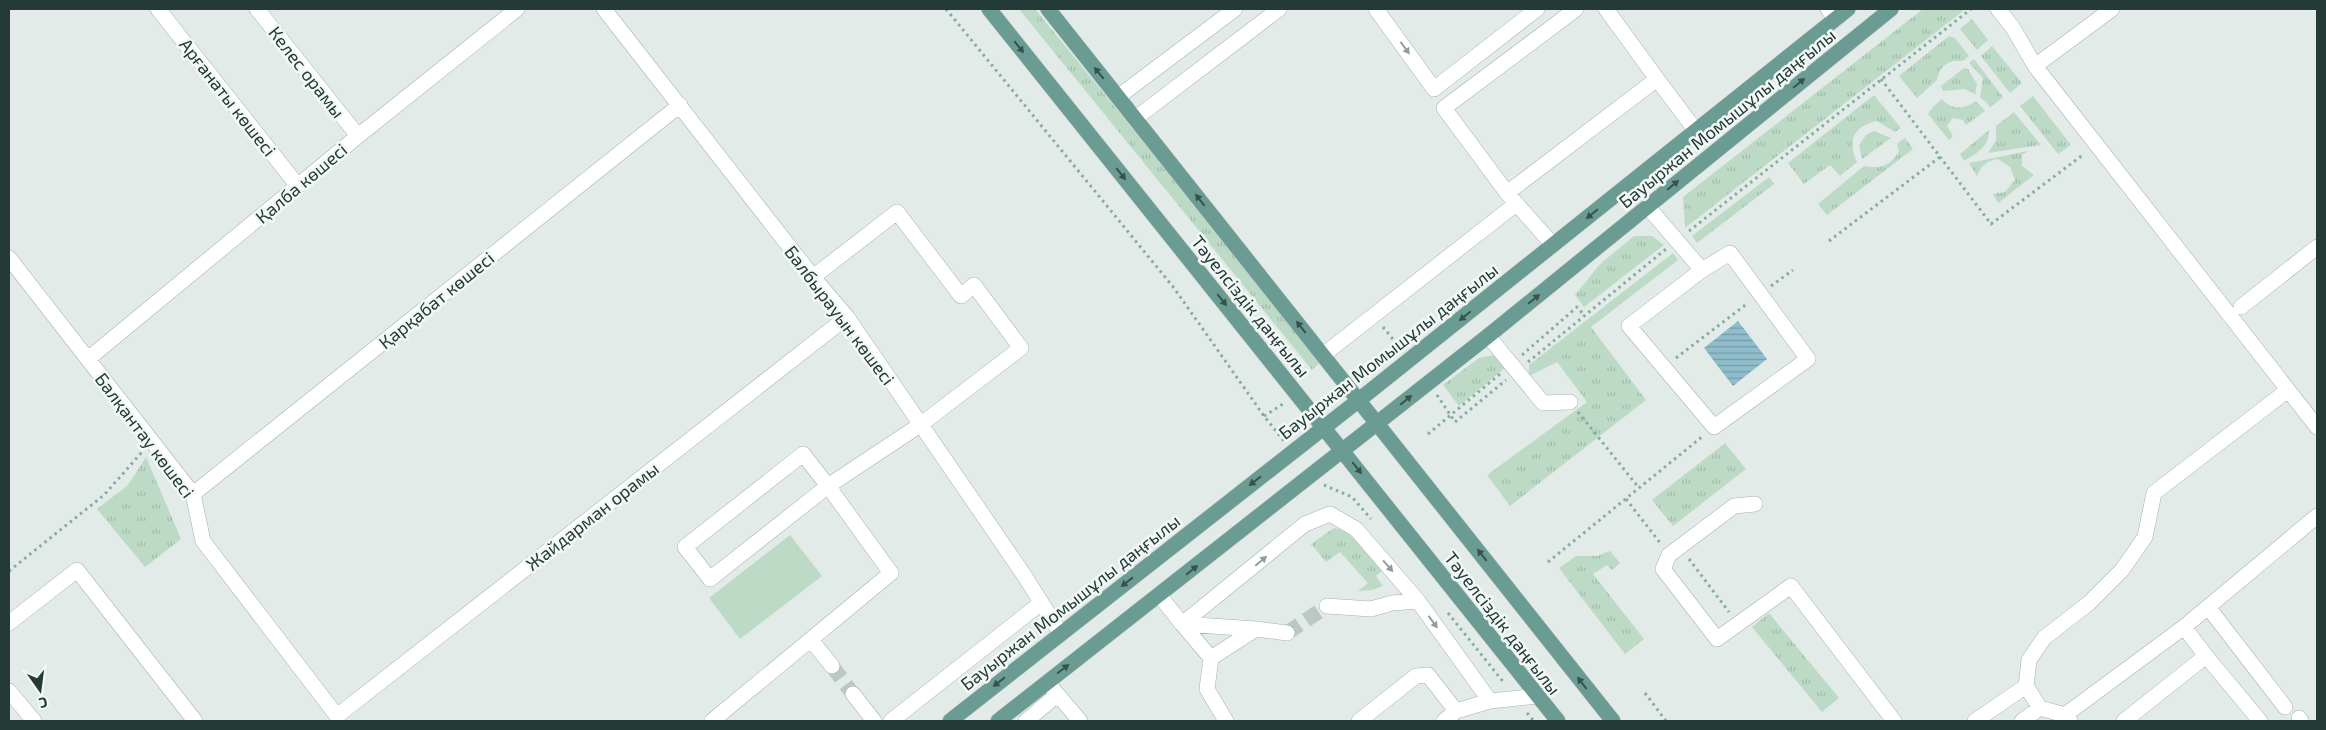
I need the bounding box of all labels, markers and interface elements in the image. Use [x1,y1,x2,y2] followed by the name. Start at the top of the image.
[264,22,350,122] street label: Келес орамы
[1614,24,1840,212] street label: Бауыржан Момышұлы даңғылы
[175,34,281,160] street label: Арғанаты көшесі
[1014,40,1025,53] one-way arrow
[1400,41,1410,55] one-way arrow
[1093,67,1104,80] one-way arrow
[1793,77,1806,88] one-way arrow
[251,138,351,228] street label: Қалба көшесі
[1115,167,1126,180] one-way arrow
[1666,179,1679,190] one-way arrow
[1195,193,1206,206] one-way arrow
[1585,209,1598,220] one-way arrow
[1187,231,1315,381] street label: Тәуелсіздік даңғылы
[780,241,900,389] street label: Балбырауын көшесі
[374,247,498,353] street label: Қарқабат көшесі
[1274,258,1502,444] street label: Бауыржан Момышұлы даңғылы
[1527,293,1540,304] one-way arrow
[1217,294,1228,307] one-way arrow
[1458,310,1471,321] one-way arrow
[1295,321,1306,334] one-way arrow
[91,368,199,502] street label: Балқантау көшесі
[1400,394,1413,405] one-way arrow
[521,457,663,575] street label: Жайдарман орамы
[1351,461,1362,474] one-way arrow
[1248,475,1261,486] one-way arrow
[956,509,1184,695] street label: Бауыржан Момышұлы даңғылы
[1440,547,1566,699] street label: Тәуелсіздік даңғылы
[1476,549,1487,562] one-way arrow
[1255,556,1267,567] one-way arrow
[1382,559,1393,572] one-way arrow
[1185,565,1199,575] one-way arrow
[1121,576,1134,587] one-way arrow
[1428,615,1438,629] one-way arrow
[1057,664,1070,675] one-way arrow
[15,665,65,715] north arrow
[992,677,1006,687] one-way arrow
[1577,677,1588,690] one-way arrow
[37,694,49,712] text: С

